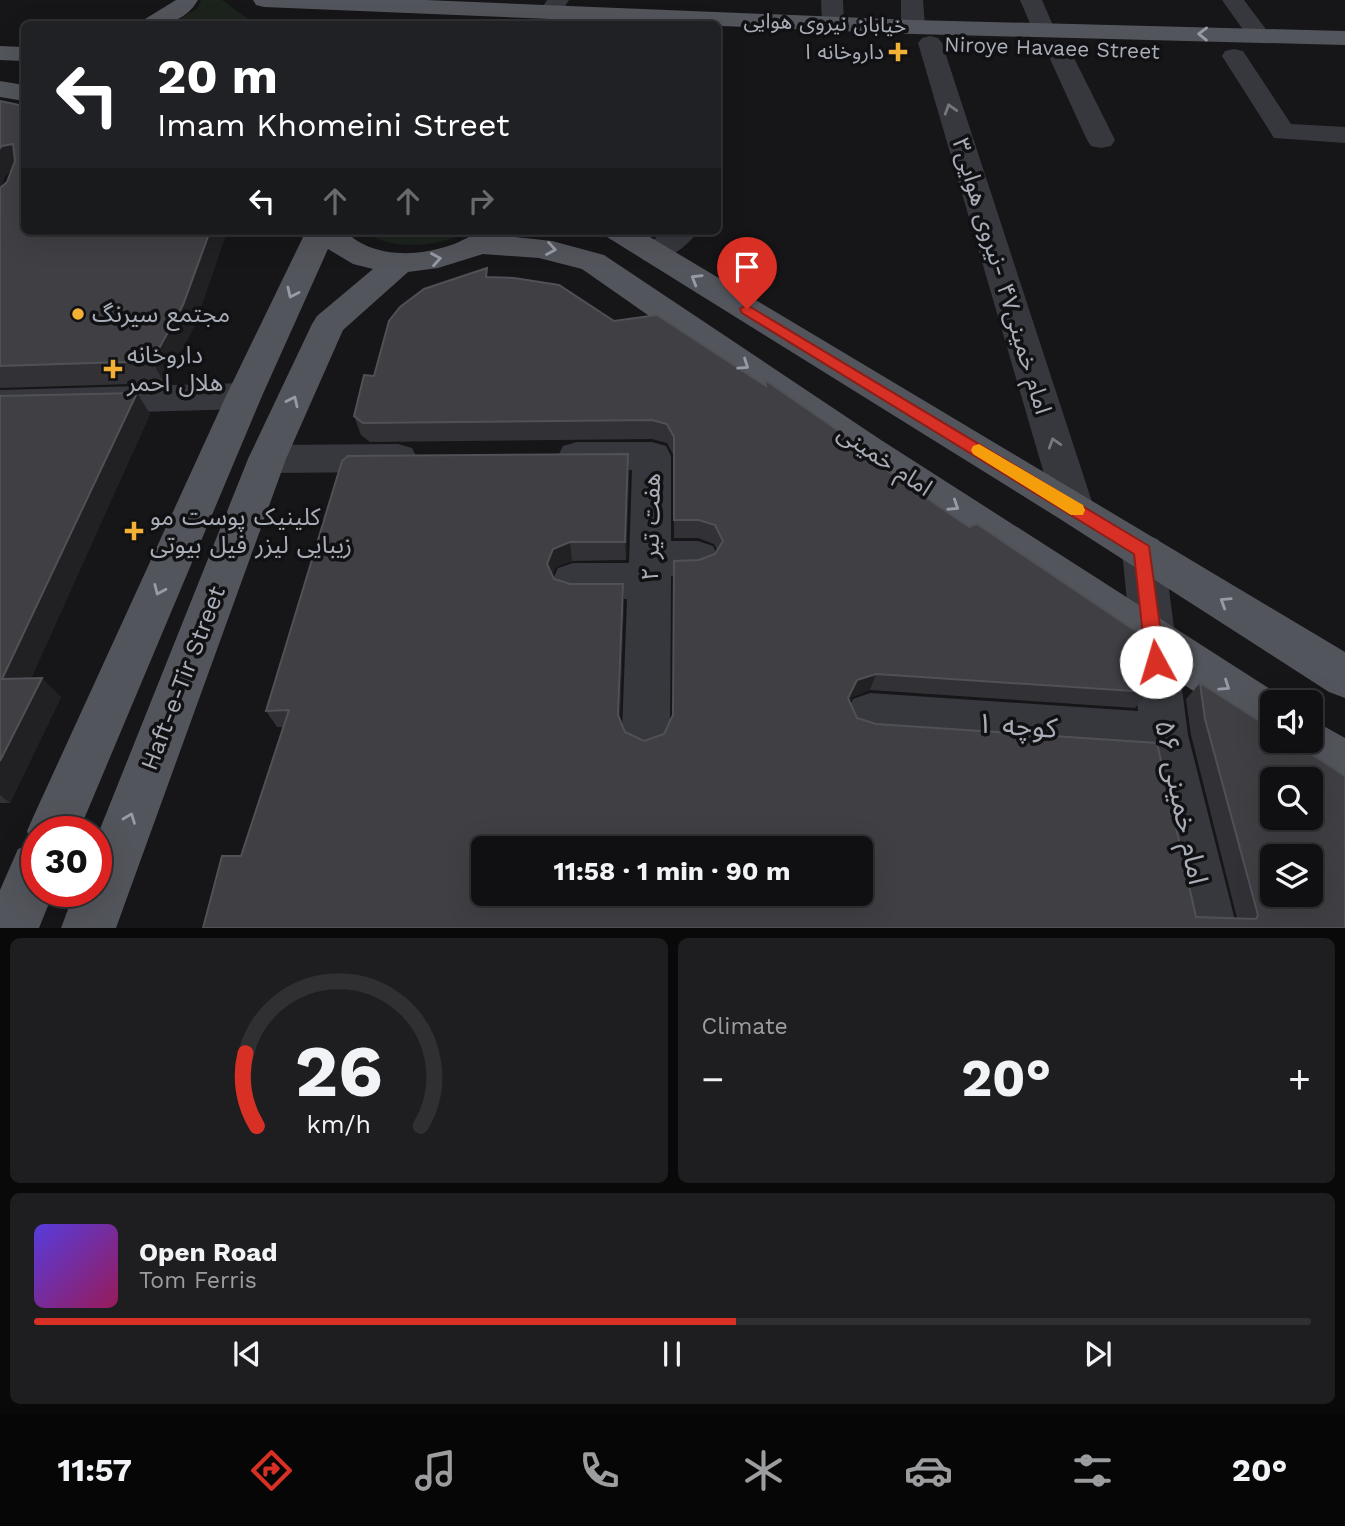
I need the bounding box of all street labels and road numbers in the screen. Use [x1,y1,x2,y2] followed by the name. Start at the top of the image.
[743,7,907,38] street label: خیابان نیروی هوایی
[944,31,1160,64] street label: Niroye Havaee Street
[943,135,1057,419] street label: امام خمینی۴۷ -نیروی هوایی۳
[830,418,938,505] street label: امام خمینی
[636,473,666,581] street label: هفت تیر ۲
[135,582,231,774] street label: Haft-e-Tir Street
[976,706,1059,746] street label: کوچه ۱
[1144,717,1215,888] street label: امام خمینی ۵۶

